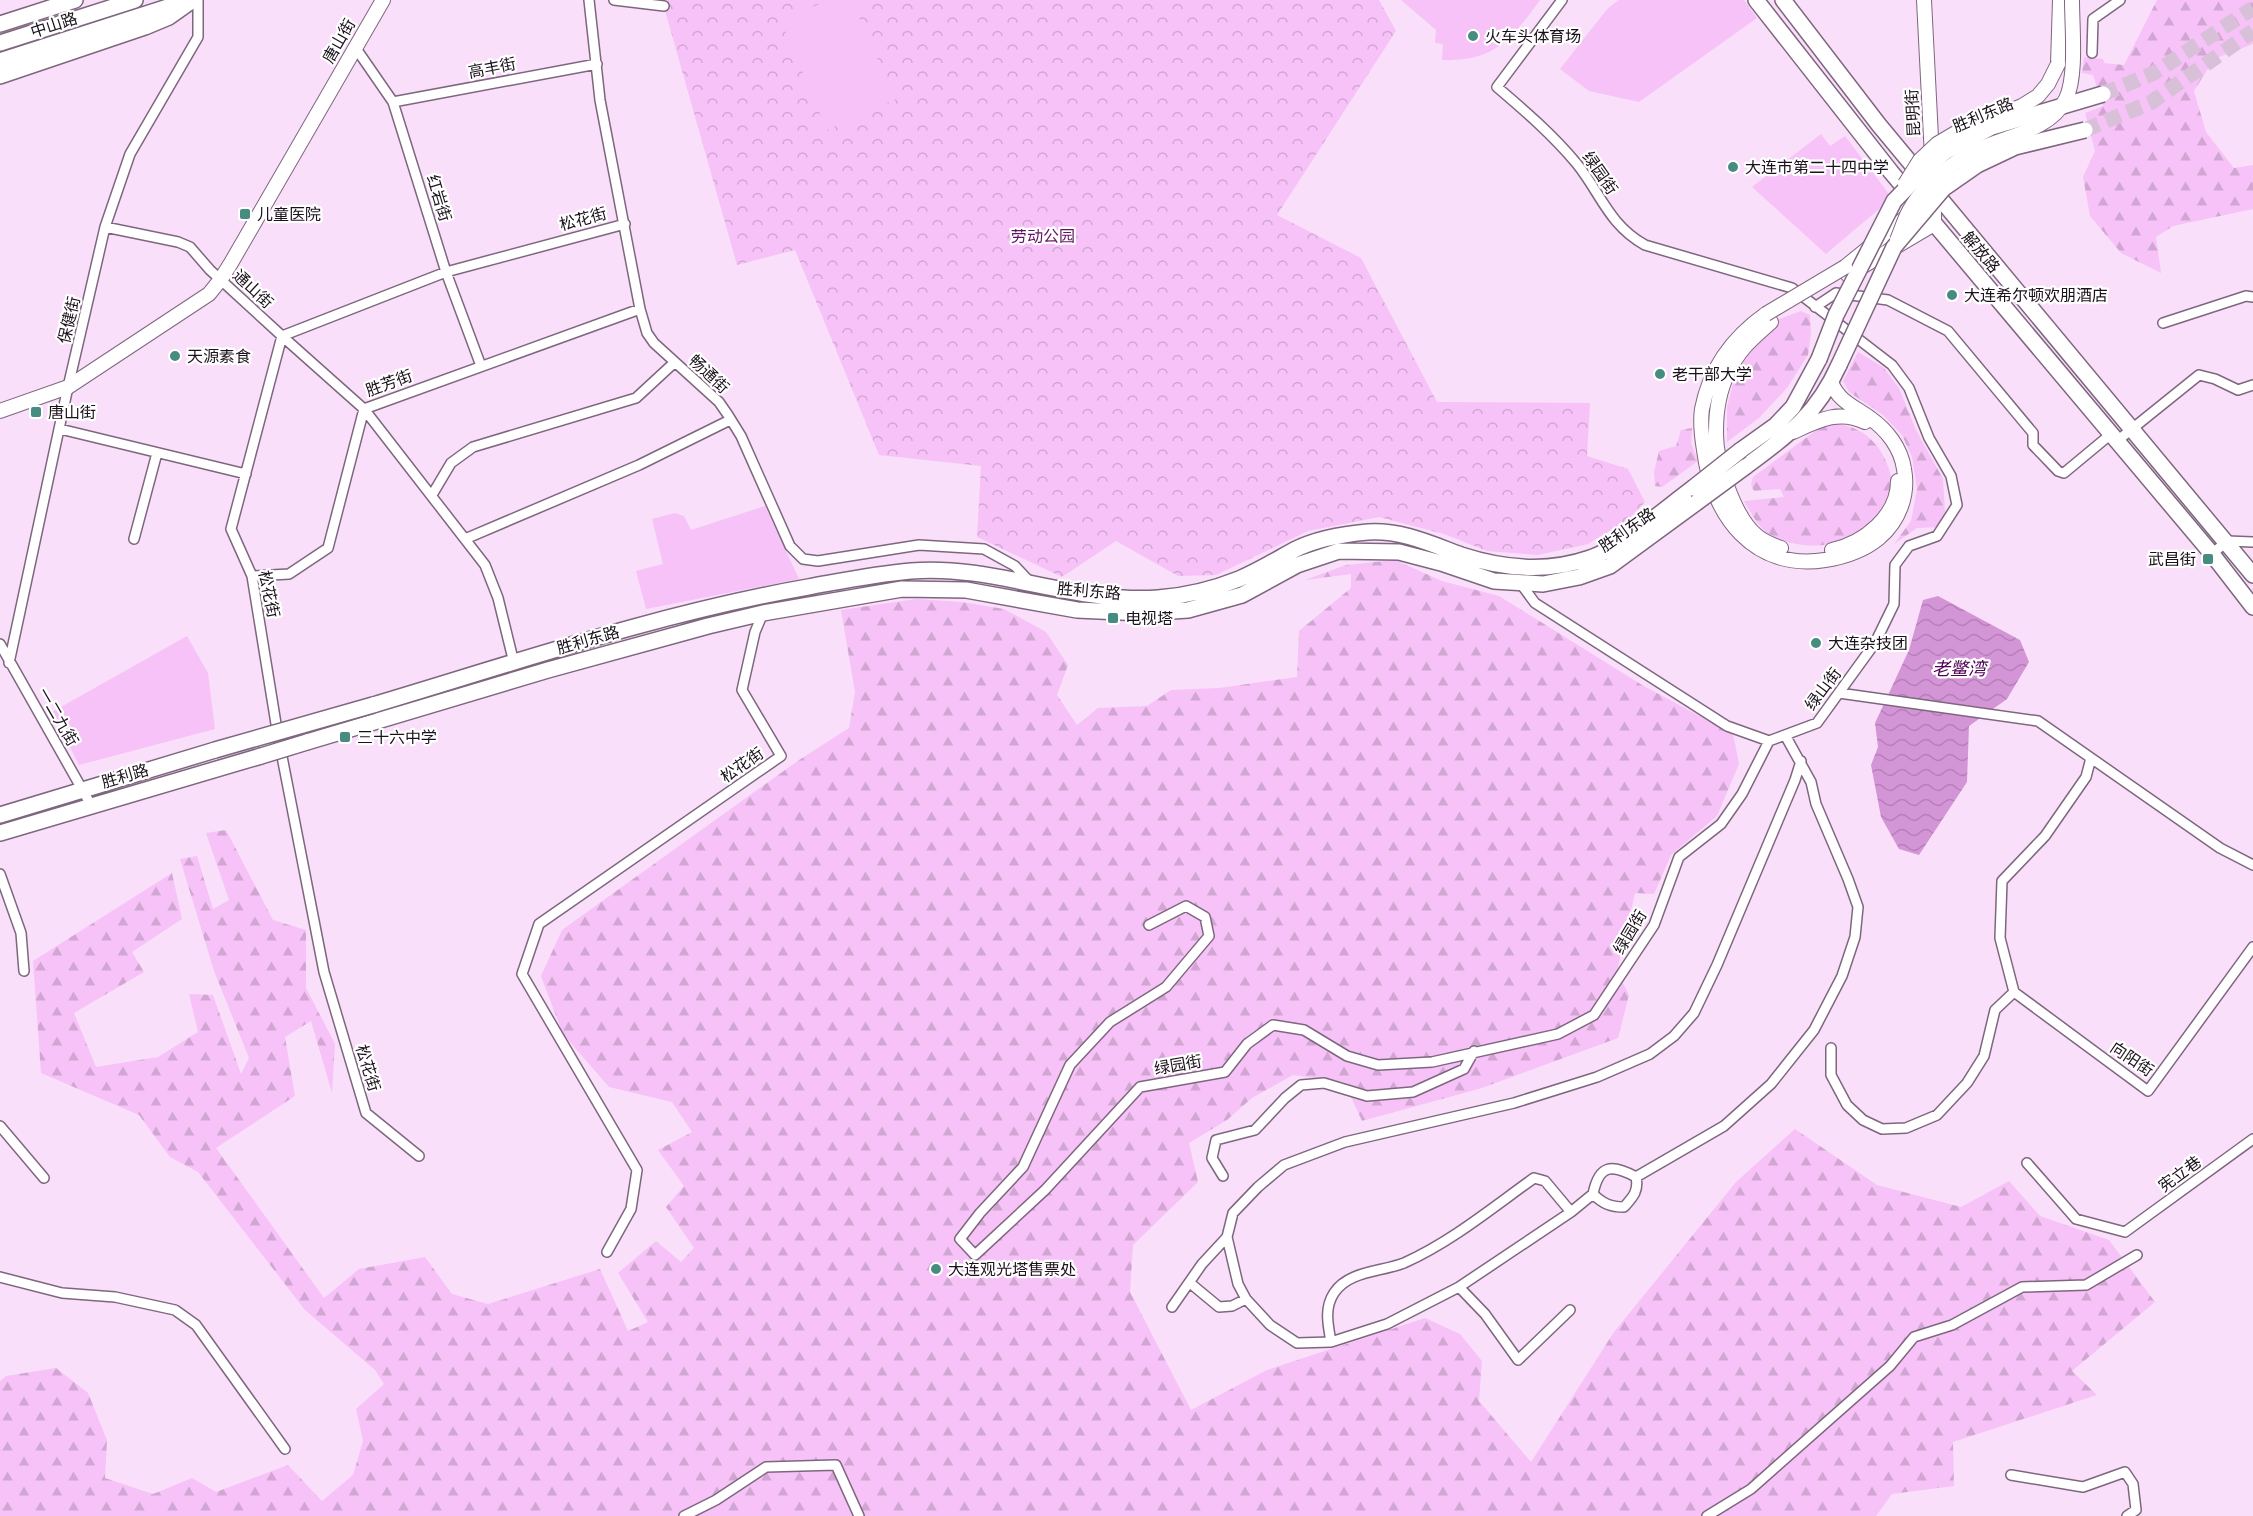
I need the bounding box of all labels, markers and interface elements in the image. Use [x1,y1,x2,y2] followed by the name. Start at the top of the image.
[28,9,80,41] street label: 中山路
[319,15,359,67] street label: 唐山街
[1485,27,1581,46] place label: 火车头体育场
[1466,29,1480,43] marker: 火车头体育场
[467,54,517,82] street label: 高丰街
[1902,89,1924,137] street label: 昆明街
[1950,94,2016,136] street label: 胜利东路
[1578,148,1622,198] street label: 绿园街
[1745,158,1889,177] place label: 大连市第二十四中学
[1726,160,1740,174] marker: 大连市第二十四中学
[423,172,455,224] street label: 红岩街
[557,204,609,234] street label: 松花街
[257,205,321,224] place label: 儿童医院
[238,207,252,221] marker: 儿童医院
[1011,227,1075,246] park label: 劳动公园
[1958,228,2004,276] street label: 解放路
[229,266,277,312] street label: 通山街
[1964,286,2108,305] place label: 大连希尔顿欢朋酒店
[1945,288,1959,302] marker: 大连希尔顿欢朋酒店
[54,294,84,346] street label: 保健街
[187,347,251,366] place label: 天源素食
[168,349,182,363] marker: 天源素食
[685,351,733,397] street label: 畅通街
[1672,365,1752,384] place label: 老干部大学
[363,366,415,400] street label: 胜芳街
[1653,367,1667,381] marker: 老干部大学
[48,403,96,422] place label: 唐山街
[29,405,43,419] marker: 唐山街
[1595,504,1659,556] street label: 胜利东路
[2148,550,2196,569] place label: 武昌街
[2201,552,2215,566] marker: 武昌街
[255,569,283,619] street label: 松花街
[1056,579,1122,603] street label: 胜利东路
[1125,609,1173,628] place label: 电视塔
[1106,611,1120,625] marker: 电视塔
[555,622,621,658] street label: 胜利东路
[1828,634,1908,653] place label: 大连杂技团
[1809,636,1823,650] marker: 大连杂技团
[1932,658,1989,679] water label: 老鳖湾
[1801,664,1845,714] street label: 绿山街
[34,685,82,749] street label: 一二九街
[357,728,437,747] place label: 三十六中学
[338,730,352,744] marker: 三十六中学
[717,743,767,787] street label: 松花街
[99,760,151,792] street label: 胜利路
[1609,907,1651,957] street label: 绿园街
[2107,1038,2157,1080] street label: 向阳街
[352,1042,384,1094] street label: 松花街
[1153,1051,1203,1079] street label: 绿园街
[2155,1152,2205,1196] street label: 宪立巷
[948,1260,1076,1279] place label: 大连观光塔售票处
[929,1262,943,1276] marker: 大连观光塔售票处

